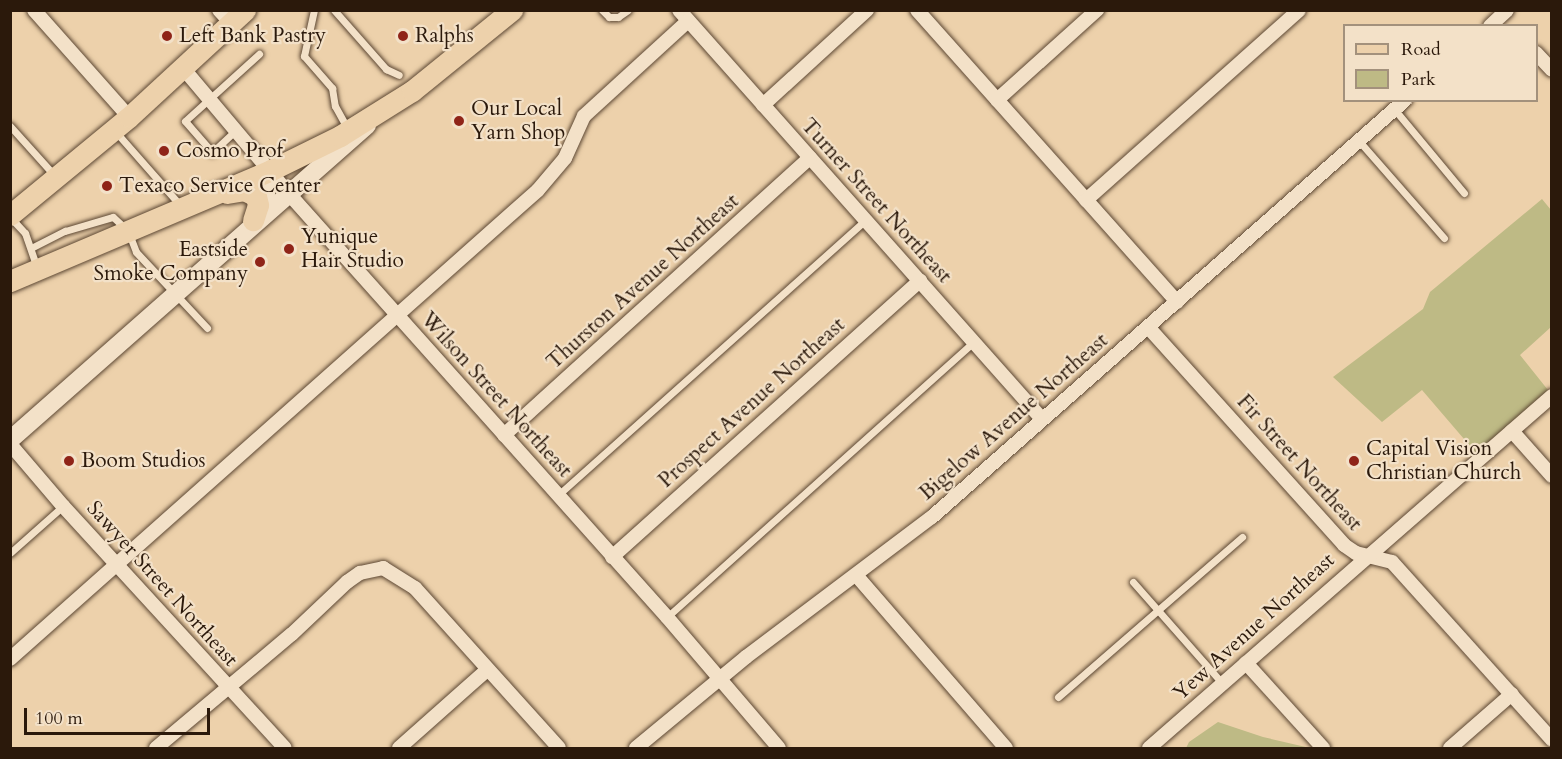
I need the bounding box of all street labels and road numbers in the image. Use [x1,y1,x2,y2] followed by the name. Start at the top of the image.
[795,113,957,289] street label: Turner Street Northeast
[542,189,744,375] street label: Thurston Avenue Northeast
[415,307,577,483] street label: Wilson Street Northeast
[654,313,850,493] street label: Prospect Avenue Northeast
[915,328,1113,506] street label: Bigelow Avenue Northeast
[1231,390,1367,536] street label: Fir Street Northeast
[81,496,243,672] street label: Sawyer Street Northeast
[1168,548,1340,706] street label: Yew Avenue Northeast

